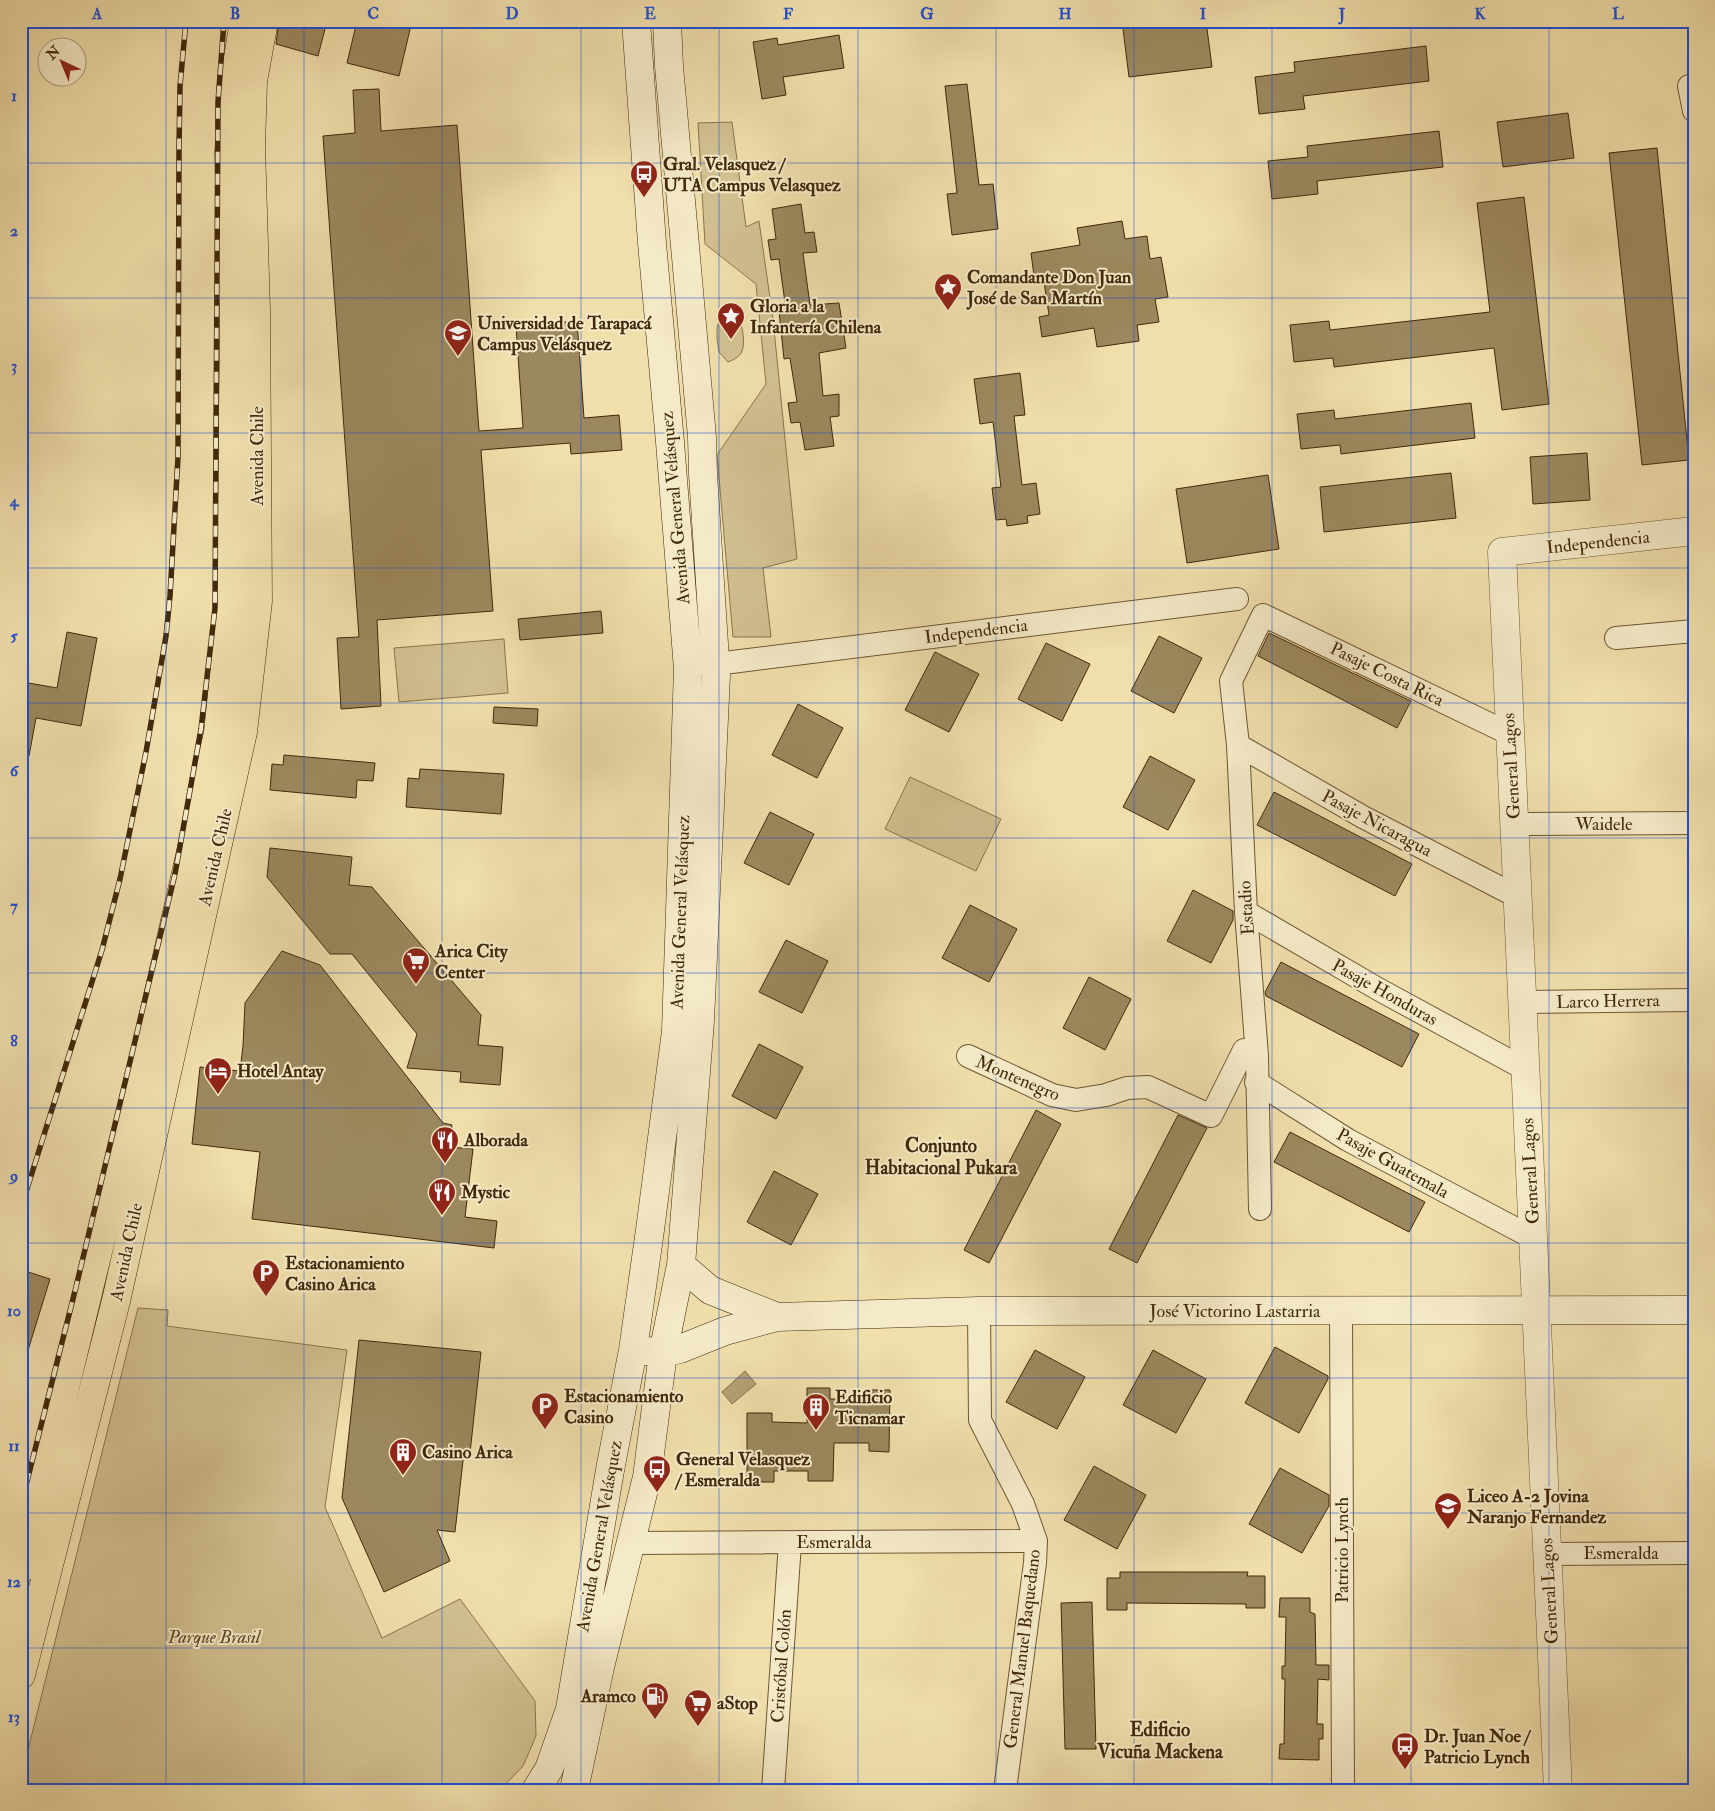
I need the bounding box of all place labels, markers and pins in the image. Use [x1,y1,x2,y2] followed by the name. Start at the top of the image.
[663,153,841,197] place label: Gral. Velasquez / UTA Campus Velasquez
[629,159,659,198] bus stop icon: Gral. Velasquez / UTA Campus Velasquez
[966,266,1132,310] place label: Comandante Don Juan José de San Martín
[933,272,963,311] place icon: Comandante Don Juan José de San Martín
[750,295,882,339] place label: Gloria a la Infantería Chilena
[716,301,746,340] place icon: Gloria a la Infantería Chilena
[477,312,652,356] place label: Universidad de Tarapacá Campus Velásquez
[443,318,473,357] school or university icon: Universidad de Tarapacá Campus Velásquez
[434,940,509,984] place label: Arica City Center
[401,946,431,985] supermarket icon: Arica City Center
[203,1056,233,1095] hotel icon: Hotel Antay
[237,1060,325,1083] place label: Hotel Antay
[430,1125,460,1164] restaurant icon: Alborada
[463,1129,528,1152] place label: Alborada
[427,1177,457,1216] restaurant icon: Mystic
[460,1181,511,1204] place label: Mystic
[285,1252,405,1296] place label: Estacionamiento Casino Arica
[251,1258,281,1297] parking icon: Estacionamiento Casino Arica
[564,1385,684,1429] place label: Estacionamiento Casino
[834,1386,905,1430] place label: Edificio Ticnamar
[530,1391,560,1430] parking icon: Estacionamiento Casino
[801,1392,831,1431] building icon: Edificio Ticnamar
[388,1437,418,1476] building icon: Casino Arica
[422,1441,513,1464] place label: Casino Arica
[674,1448,810,1492] place label: General Velasquez / Esmeralda
[642,1454,672,1493] bus stop icon: General Velasquez / Esmeralda
[1466,1485,1606,1529] place label: Liceo A-2 Jovina Naranjo Fernandez
[1433,1491,1463,1530] school or university icon: Liceo A-2 Jovina Naranjo Fernandez
[640,1681,670,1720] fuel station icon: Aramco
[580,1685,636,1708] place label: Aramco
[683,1688,713,1727] supermarket icon: aStop
[717,1692,758,1715] place label: aStop
[1424,1725,1532,1769] place label: Dr. Juan Noe / Patricio Lynch
[1390,1731,1420,1770] bus stop icon: Dr. Juan Noe / Patricio Lynch

